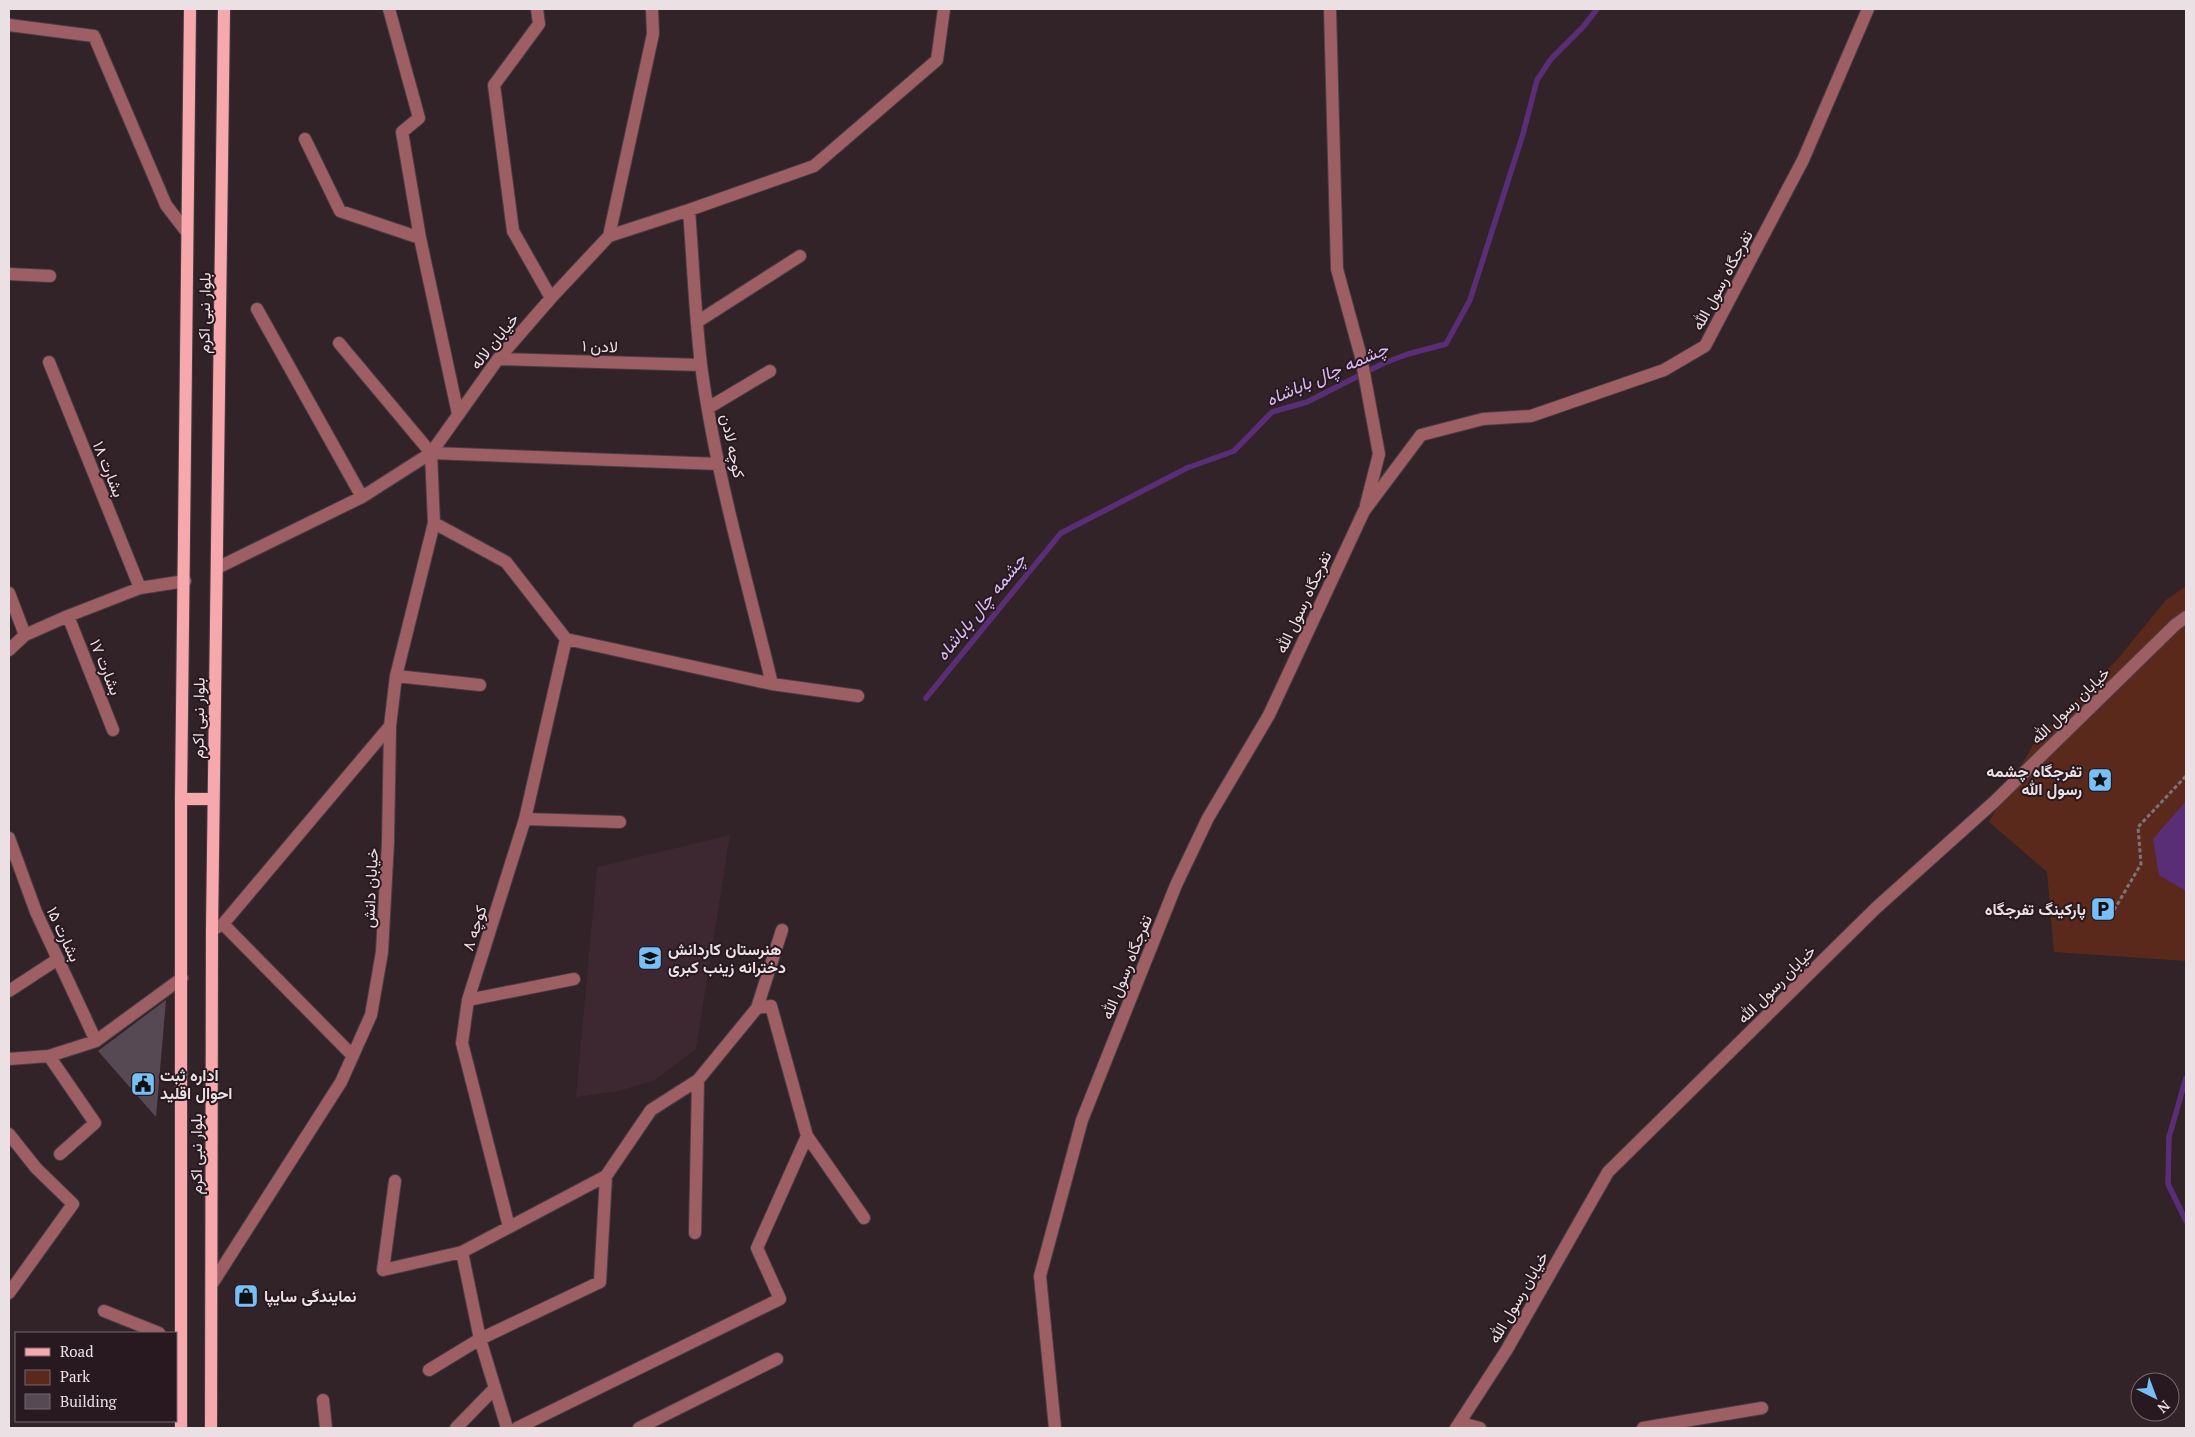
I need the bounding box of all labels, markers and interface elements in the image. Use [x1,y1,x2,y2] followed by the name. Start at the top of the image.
[1686,226,1758,334] street label: تفرجگاه رسول الله
[192,272,216,354] street label: بلوار نبی اکرم
[465,308,524,374] street label: خیابان لاله
[582,334,618,358] street label: لادن ۱
[1262,335,1393,412] water label: چشمه چال باباشاه
[715,412,750,480] street label: کوچه لادن
[88,438,130,500] street label: بشارت ۱۸
[930,547,1032,666] water label: چشمه چال باباشاه
[1270,547,1336,657] street label: تفرجگاه رسول الله
[85,636,127,698] street label: بشارت ۱۷
[2025,661,2115,749] street label: خیابان رسول الله
[186,677,210,759] street label: بلوار نبی اکرم
[1986,760,2082,800] place label: تفرجگاه چشمه رسول الله
[2087,767,2113,793] place icon: تفرجگاه چشمه رسول الله
[357,847,383,929] street label: خیابان دانش
[2090,896,2116,922] parking icon: پارکینگ تفرجگاه
[1985,898,2086,921] place label: پارکینگ تفرجگاه
[456,902,493,954] street label: کوچه ۸
[42,903,86,965] street label: بشارت ۱۵
[1095,912,1157,1022] street label: تفرجگاه رسول الله
[668,938,786,978] place label: هنرستان کاردانش دخترانه زینب کبری
[1732,940,1820,1028] street label: خیابان رسول الله
[637,945,663,971] school or university icon: هنرستان کاردانش دخترانه زینب کبری
[160,1064,233,1104] place label: اداره ثبت احوال اقلید
[130,1071,156,1097] public building icon: اداره ثبت احوال اقلید
[185,1113,207,1195] street label: بلوار نبی اکرم
[1483,1247,1553,1347] street label: خیابان رسول الله
[233,1283,259,1309] shop icon: نمایندگی سایپا
[264,1285,357,1308] place label: نمایندگی سایپا
[15,1332,178,1422] legend
[60,1341,93,1361] text: Road
[60,1366,90,1386] text: Park
[2130,1372,2180,1422] north arrow
[60,1391,118,1411] text: Building
[2153,1396,2174,1418] text: N

